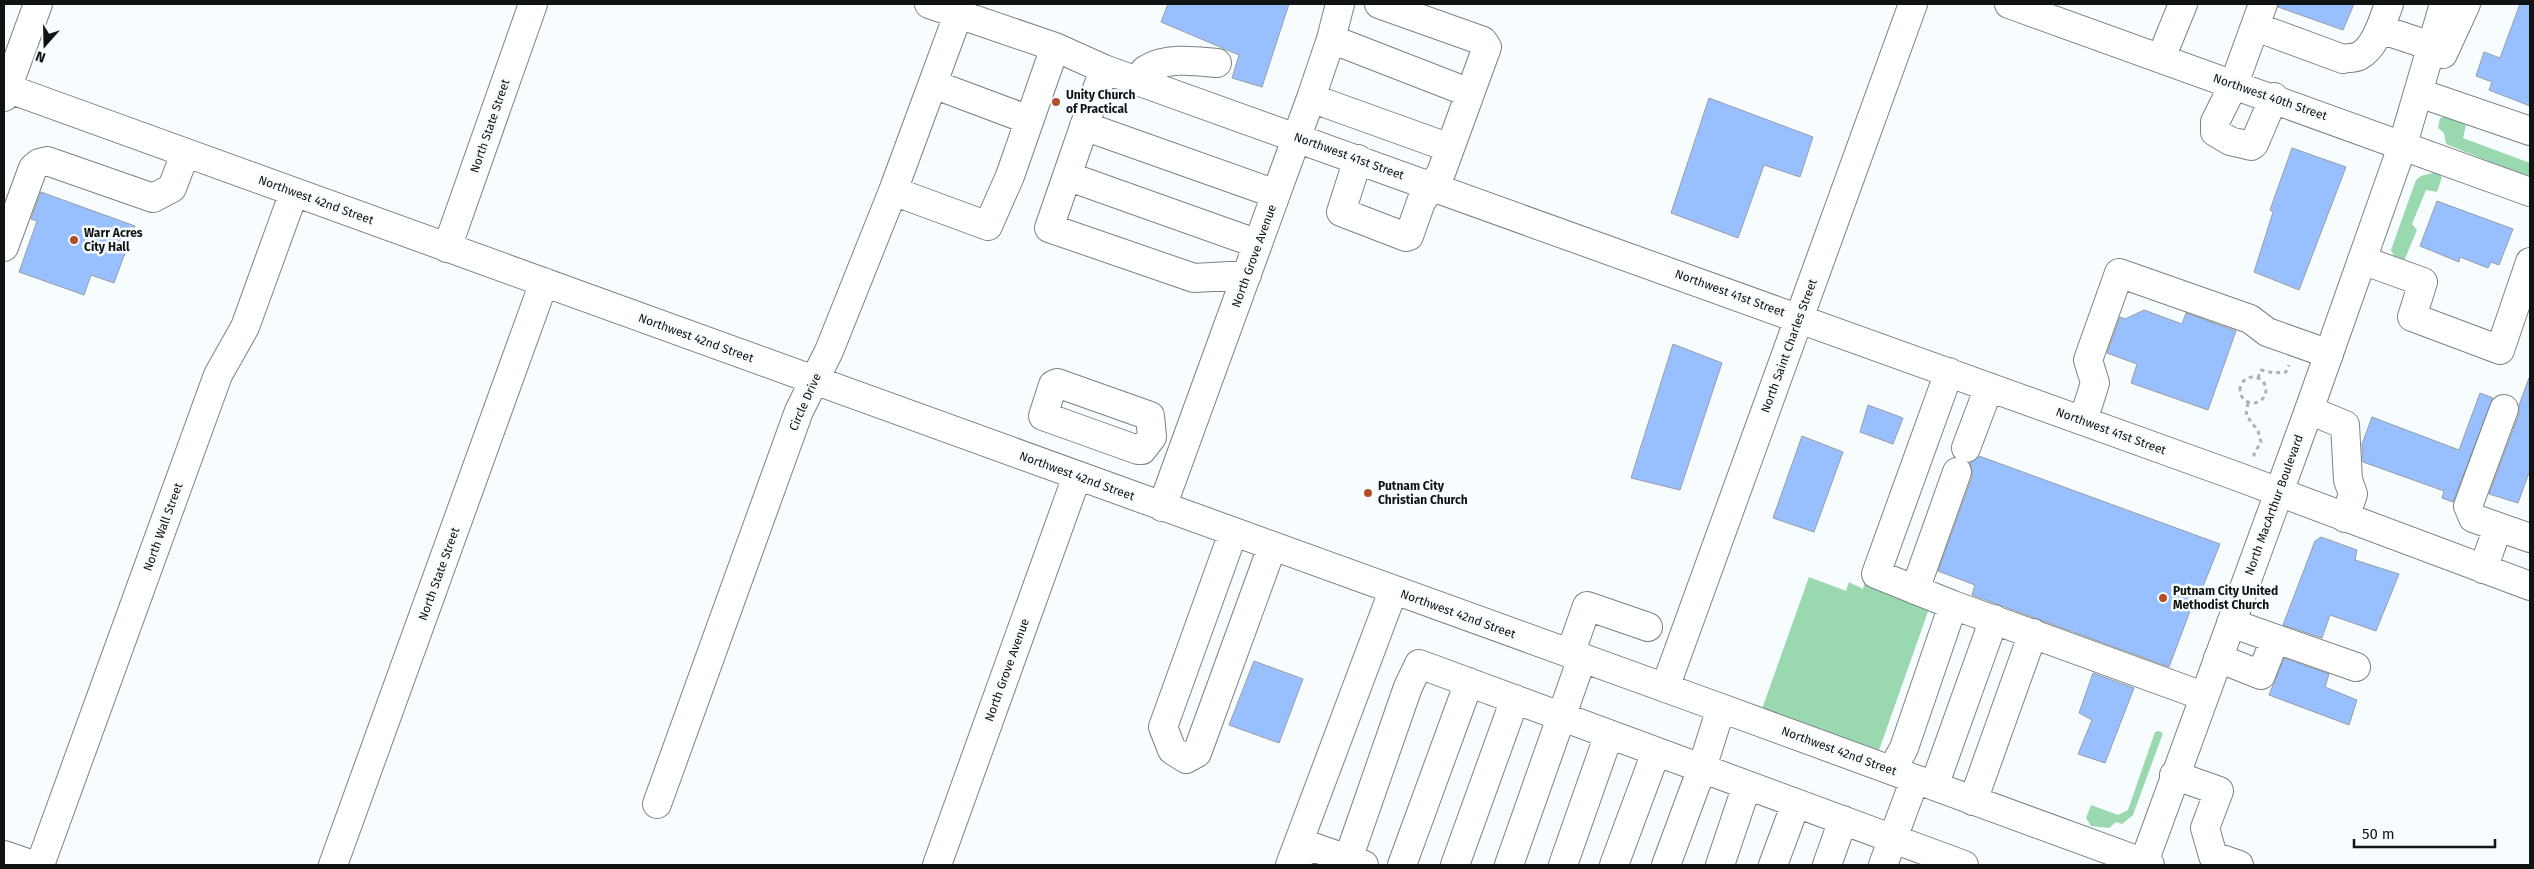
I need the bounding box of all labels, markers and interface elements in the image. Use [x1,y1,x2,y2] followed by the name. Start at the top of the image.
[20,20,70,70] north arrow
[33,47,48,66] text: N
[2211,71,2329,123] street label: Northwest 40th Street
[467,77,513,175] street label: North State Street
[1066,88,1136,116] place label: Unity Church of Practical
[1050,96,1062,108] marker: Unity Church of Practical
[1292,130,1407,183] street label: Northwest 41st Street
[257,173,376,228] street label: Northwest 42nd Street
[1229,203,1279,309] street label: North Grove Avenue
[84,226,143,254] place label: Warr Acres City Hall
[68,234,80,246] marker: Warr Acres City Hall
[1673,267,1788,320] street label: Northwest 41st Street
[1758,276,1820,415] street label: North Saint Charles Street
[637,311,756,366] street label: Northwest 42nd Street
[786,371,824,433] street label: Circle Drive
[2054,405,2169,458] street label: Northwest 41st Street
[2242,433,2306,577] street label: North MacArthur Boulevard
[1018,449,1137,504] street label: Northwest 42nd Street
[1378,479,1468,507] place label: Putnam City Christian Church
[140,480,186,573] street label: North Wall Street
[1362,487,1374,499] marker: Putnam City Christian Church
[416,525,463,622] street label: North State Street
[2173,584,2278,612] place label: Putnam City United Methodist Church
[1399,587,1518,642] street label: Northwest 42nd Street
[2157,592,2169,604] marker: Putnam City United Methodist Church
[982,617,1032,723] street label: North Grove Avenue
[1780,724,1899,779] street label: Northwest 42nd Street
[2354,816,2495,848] scale bar
[2362,825,2395,843] text: 50 m

